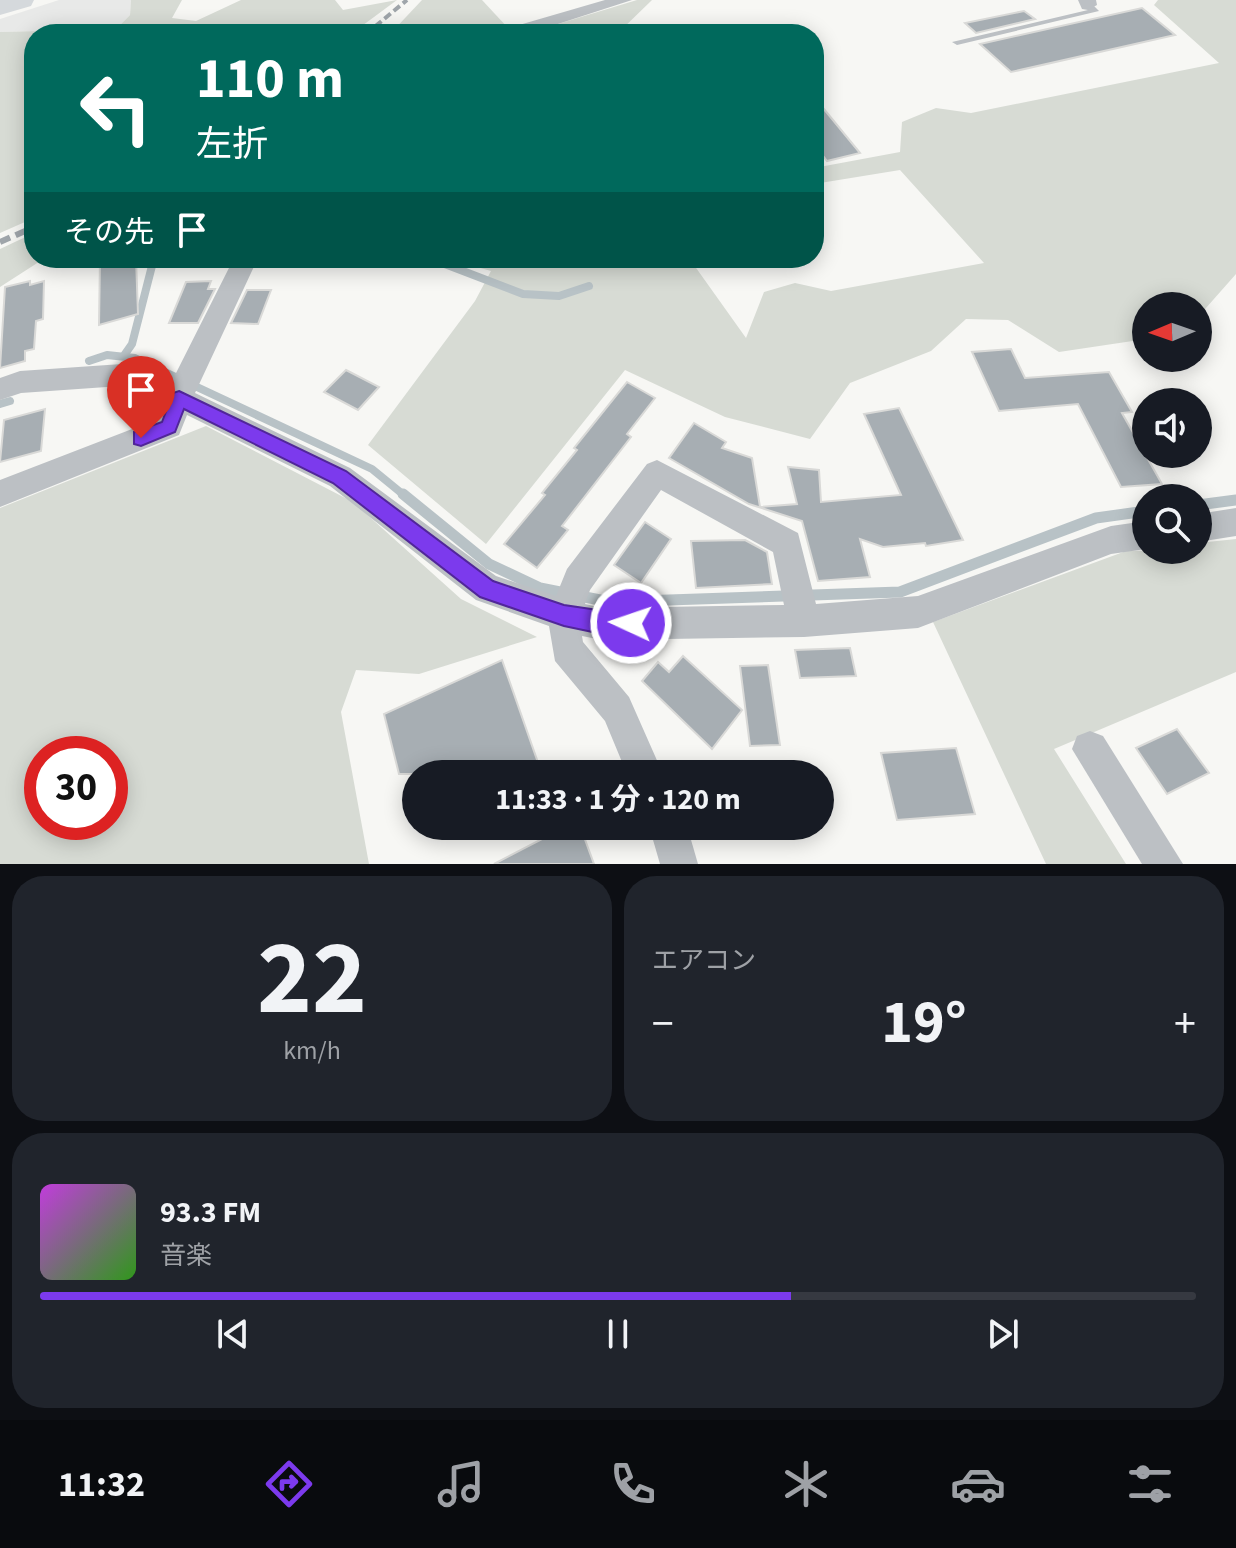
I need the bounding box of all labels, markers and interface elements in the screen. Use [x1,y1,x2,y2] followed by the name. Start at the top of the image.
[196,40,344,119] text: 110 m
[64,56,168,160] icon: left
[196,119,268,170] text: 左折
[170,208,214,252] icon: arrive
[64,211,154,254] text: その先
[1132,292,1212,372] north arrow
[1132,292,1212,564] map controls
[107,356,175,438] pin
[119,368,163,412] icon: arrive
[1132,388,1212,468] button: sound
[1132,484,1212,564] button: search
[589,581,673,665] position arrow
[24,736,128,840] speed limit sign: 30
[495,778,741,821] text: 11:33 · 1 分 · 120 m
[257,906,367,1054] text: 22
[652,942,756,979] text: エアコン
[881,981,967,1066] text: 19°
[652,993,674,1056] text: −
[1174,993,1196,1056] text: +
[283,1032,341,1069] text: km/h
[160,1191,261,1234] text: 93.3 FM
[160,1237,212,1274] text: 音楽
[211,1312,255,1356] icon: previous
[596,1312,640,1356] icon: pause
[981,1312,1025,1356] icon: next
[261,1456,317,1512] icon: directions
[433,1456,489,1512] icon: music
[605,1456,661,1512] icon: phone
[778,1456,834,1512] icon: climate
[950,1456,1006,1512] icon: car
[1122,1456,1178,1512] icon: filters
[58,1459,145,1510] text: 11:32

